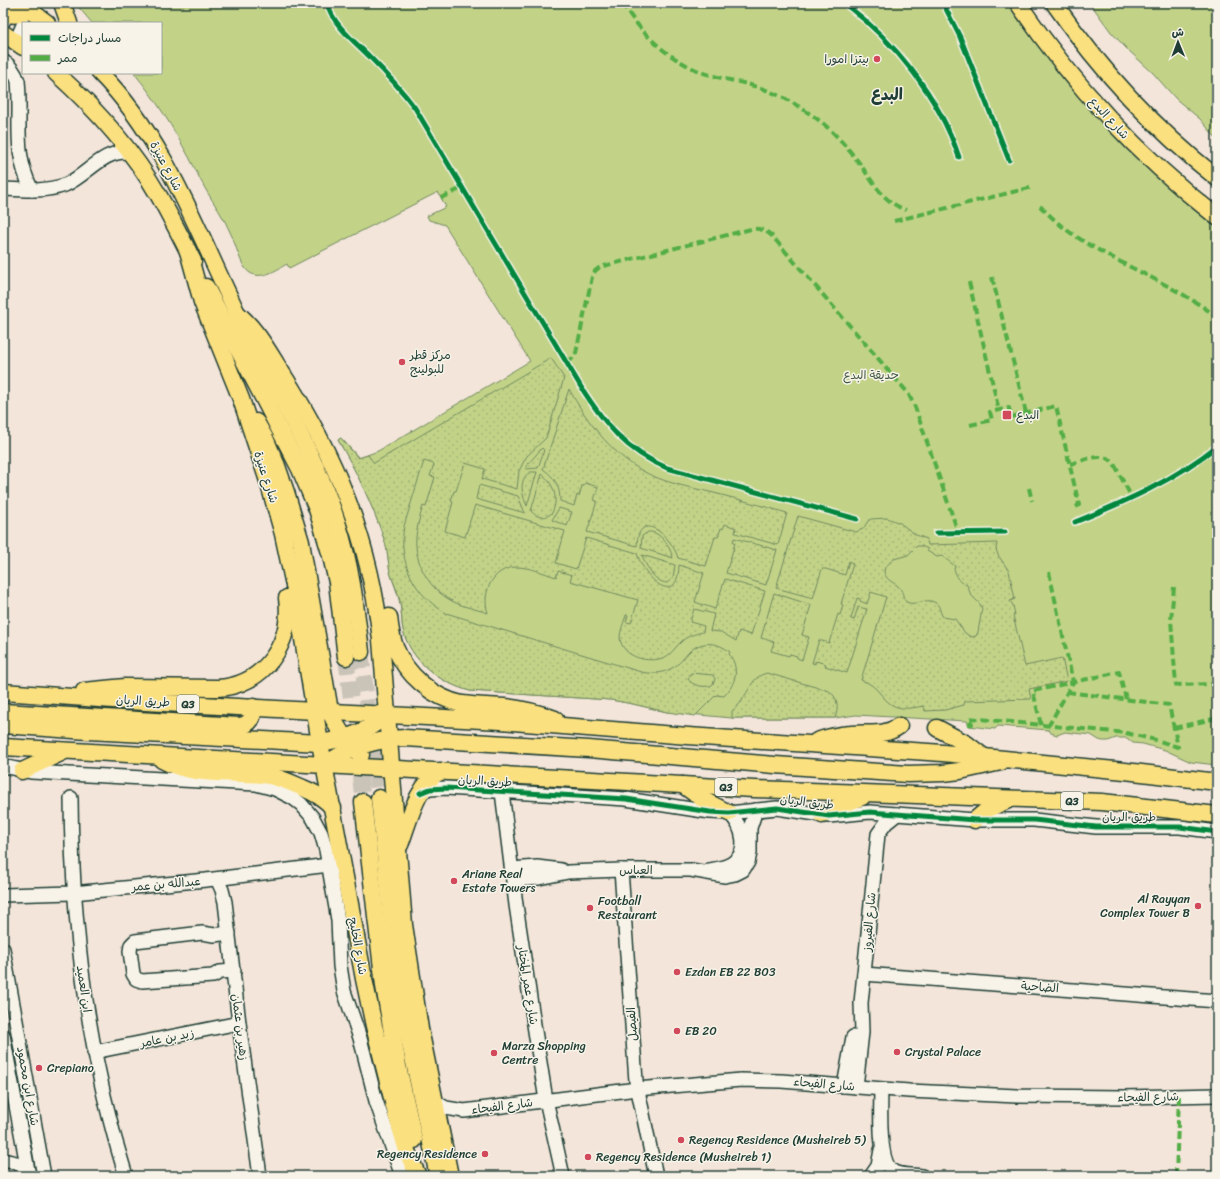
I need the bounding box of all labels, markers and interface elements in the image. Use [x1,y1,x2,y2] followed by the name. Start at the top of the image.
[22,22,162,74] legend
[1158,22,1198,62] north arrow
[1172,23,1184,42] text: ش
[58,27,121,49] text: مسار دراجات
[57,47,77,69] text: ممر
[824,48,869,70] place label: بيتزا امورا
[872,54,882,64] marker: بيتزا امورا
[871,80,903,109] district label: البدع
[1083,91,1135,145] street label: شارع البدع
[144,137,188,195] street label: شارع عنيزة
[409,344,451,380] place label: مركز قطر للبولينج
[397,357,407,367] marker: مركز قطر للبولينج
[843,364,899,386] park label: حديقة البدع
[1016,404,1039,426] place label: البدع
[1001,409,1013,421] marker: البدع
[247,448,285,506] street label: شارع عنيزة
[115,689,171,713] street label: طريق الريان
[177,695,199,713] road number: Q3
[457,769,513,793] street label: طريق الريان
[715,778,737,796] road number: Q3
[779,788,835,816] street label: طريق الريان
[1061,792,1083,810] road number: Q3
[1102,806,1156,828] street label: طريق الريان
[619,859,653,881] street label: العباس
[461,863,535,899] place label: Ariane Real Estate Towers
[130,870,201,898] street label: عبدالله بن عمر
[449,876,459,886] marker: Ariane Real Estate Towers
[1100,888,1191,924] place label: Al Rayyan Complex Tower B
[598,890,657,926] place label: Football Restaurant
[855,892,883,953] street label: شارع الفيروز
[1193,901,1203,911] marker: Al Rayyan Complex Tower B
[585,903,595,913] marker: Football Restaurant
[342,915,374,977] street label: شارع الخليج
[511,943,545,1026] street label: شارع عمر المختار
[685,961,776,983] place label: Ezdan EB 22 B03
[70,964,98,1014] street label: ابن العميد
[672,967,682,977] marker: Ezdan EB 22 B03
[1020,975,1060,999] street label: الضاحية
[225,992,255,1062] street label: زهير بن عثمان
[620,1006,644,1042] street label: الفيصل
[685,1020,717,1042] place label: EB 20
[137,1022,196,1054] street label: زيد بن عامر
[672,1026,682,1036] marker: EB 20
[502,1035,586,1071] place label: Marza Shopping Centre
[905,1041,981,1063] place label: Crystal Palace
[10,1045,46,1127] street label: شارع ابن محمود
[892,1047,902,1057] marker: Crystal Palace
[489,1048,499,1058] marker: Marza Shopping Centre
[47,1057,94,1079] place label: Crepiano
[34,1063,44,1073] marker: Crepiano
[792,1070,856,1098] street label: شارع الفيحاء
[1117,1085,1179,1109] street label: شارع الفيحاء
[470,1091,534,1121] street label: شارع الفيحاء
[689,1129,866,1151] place label: Regency Residence (Musheireb 5)
[676,1135,686,1145] marker: Regency Residence (Musheireb 5)
[377,1143,477,1165] place label: Regency Residence
[596,1146,771,1168] place label: Regency Residence (Musheireb 1)
[480,1149,490,1159] marker: Regency Residence
[583,1152,593,1162] marker: Regency Residence (Musheireb 1)

